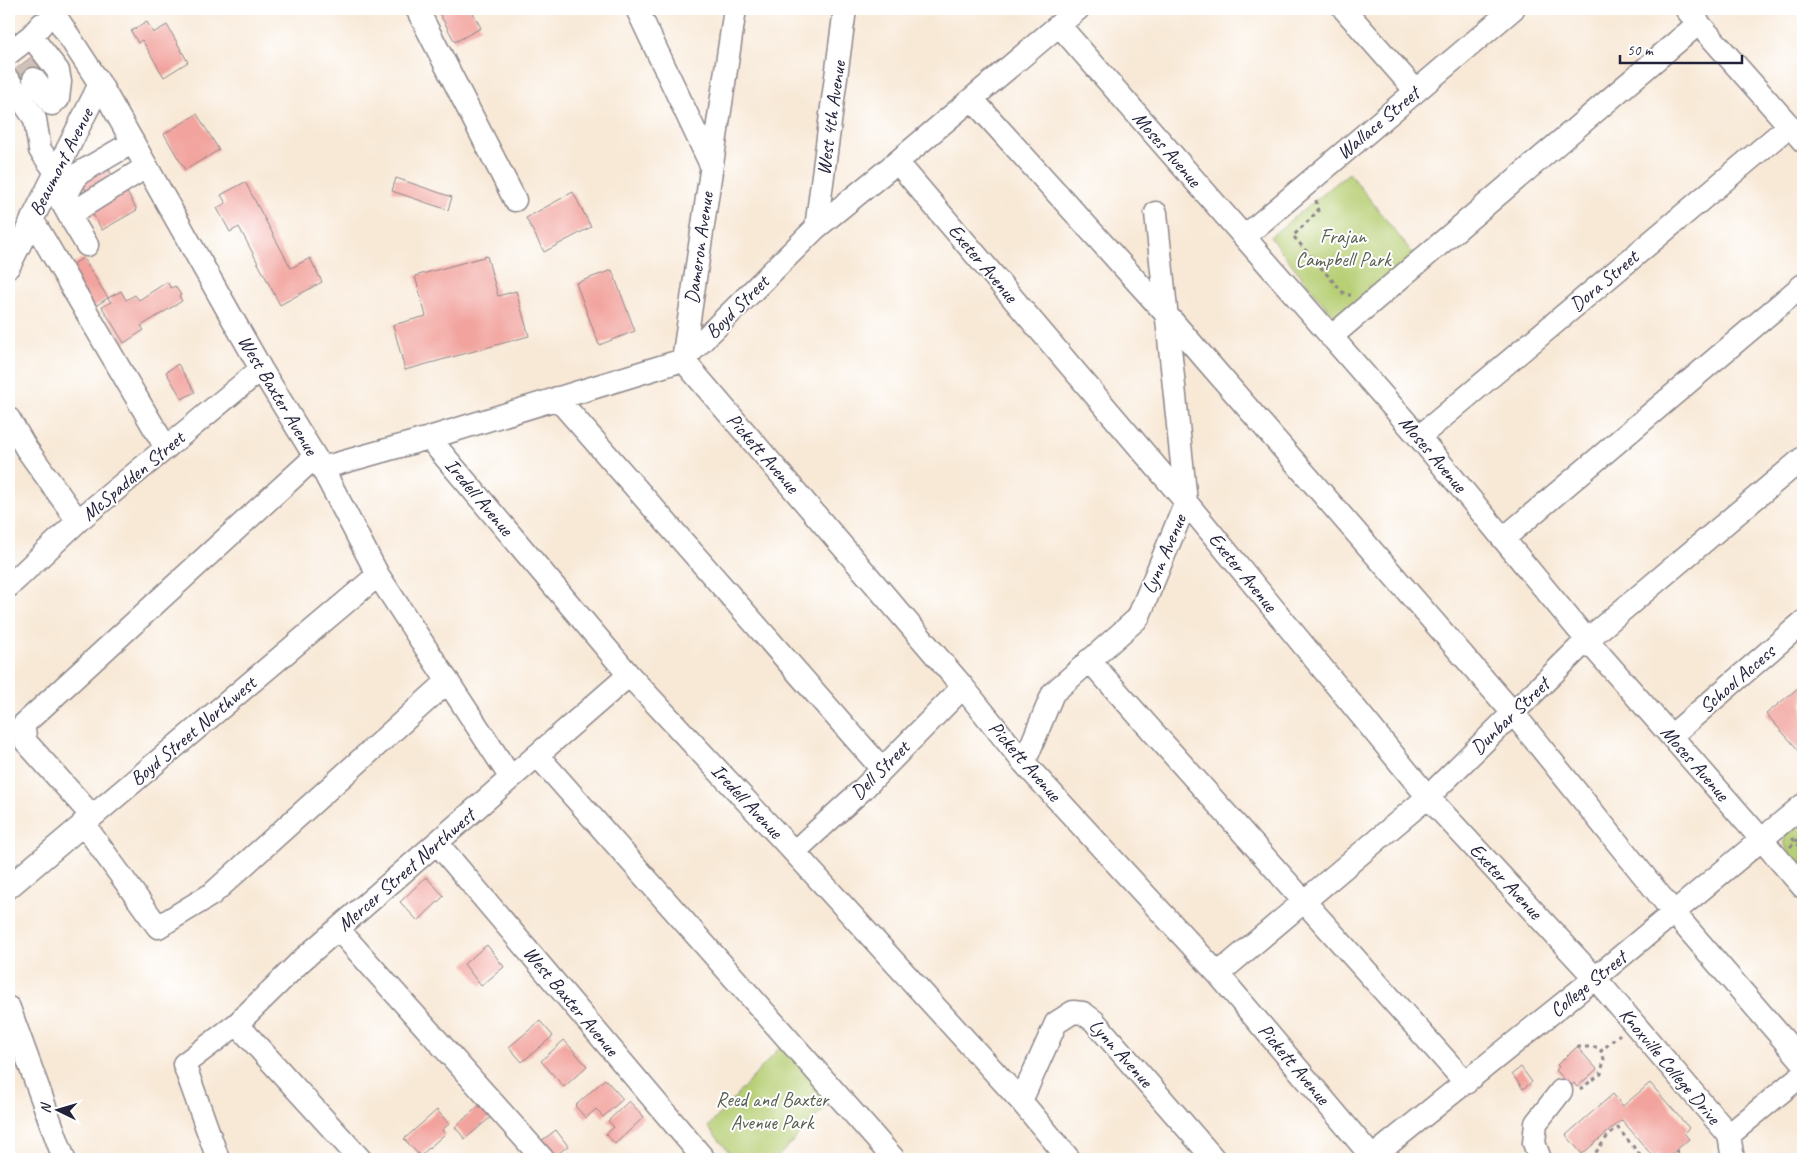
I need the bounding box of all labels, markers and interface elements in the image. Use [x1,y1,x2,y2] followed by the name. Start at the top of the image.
[1620,32,1742,64] scale bar
[1627,41,1654,60] text: 50 m
[811,58,852,177] street label: West 4th Avenue
[1332,79,1427,165] street label: Wallace Street
[23,103,99,220] street label: Beaumont Avenue
[1127,106,1208,193] street label: Moses Avenue
[679,189,719,305] street label: Dameron Avenue
[943,218,1024,309] street label: Exeter Avenue
[1296,224,1392,272] park label: Frajan Campbell Park
[1565,244,1645,317] street label: Dora Street
[700,268,776,344] street label: Boyd Street
[232,330,324,461] street label: West Baxter Avenue
[721,408,806,499] street label: Pickett Avenue
[1394,411,1473,499] street label: Moses Avenue
[76,424,191,526] street label: McSpadden Street
[439,453,520,542] street label: Iredell Avenue
[1136,509,1192,597] street label: Lynn Avenue
[1203,527,1284,618] street label: Exeter Avenue
[1694,638,1782,719] street label: School Access
[125,669,263,791] street label: Boyd Street Northwest
[1465,670,1557,760] street label: Dunbar Street
[983,716,1068,807] street label: Pickett Avenue
[1655,720,1736,807] street label: Moses Avenue
[845,734,916,805] street label: Dell Street
[706,758,789,845] street label: Iredell Avenue
[332,801,483,937] street label: Mercer Street Northwest
[1464,838,1549,925] street label: Exeter Avenue
[518,941,625,1062] street label: West Baxter Avenue
[1544,943,1634,1023] street label: College Street
[1614,1003,1727,1131] street label: Knoxville College Drive
[1084,1014,1159,1094] street label: Lynn Avenue
[1253,1018,1336,1111] street label: Pickett Avenue
[32,1086,82,1136] north arrow
[716,1087,830,1135] park label: Reed and Baxter Avenue Park
[37,1102,55,1114] text: N

